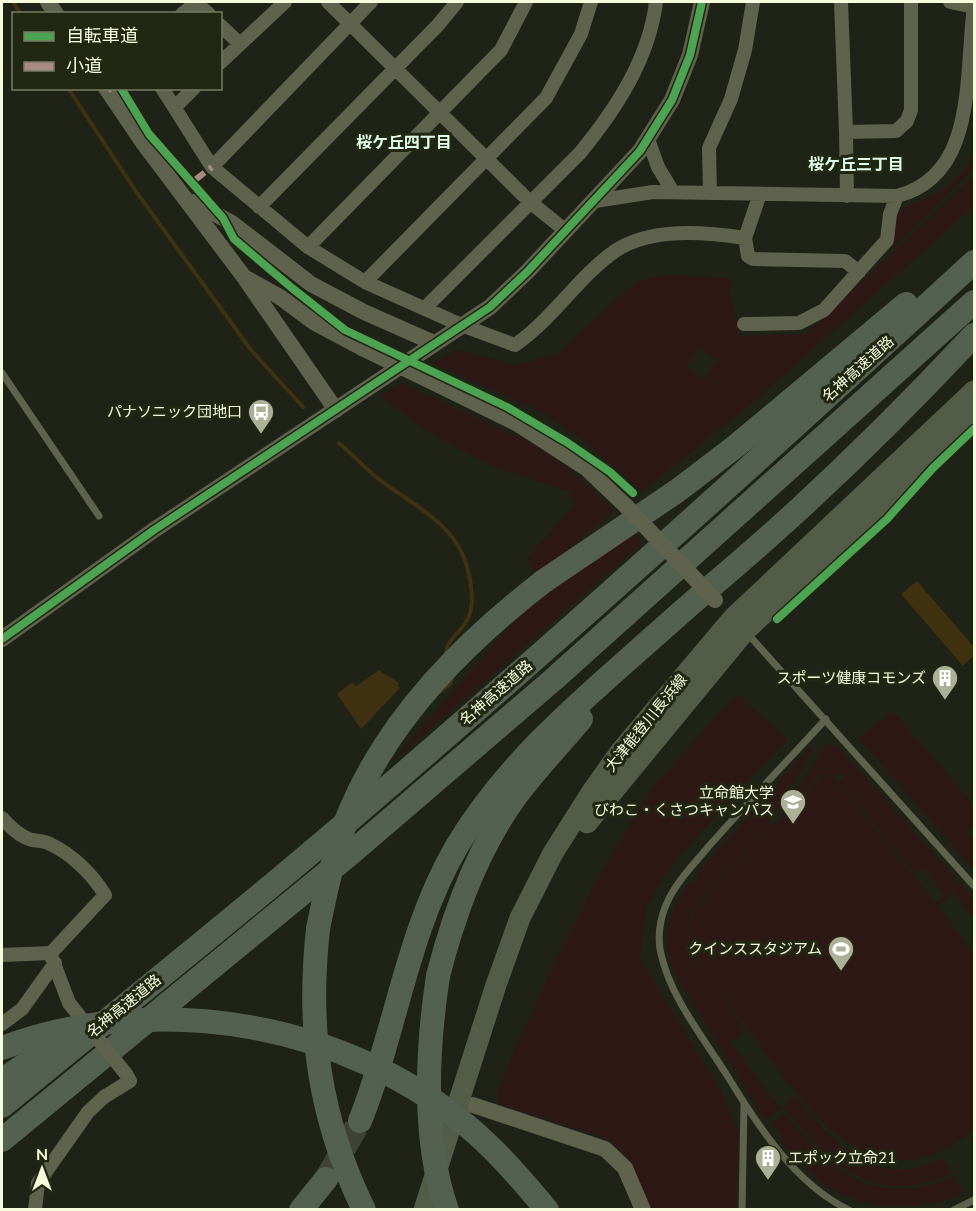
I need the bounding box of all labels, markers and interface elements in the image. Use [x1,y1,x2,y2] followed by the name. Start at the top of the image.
[12,12,222,90] legend
[66,24,138,47] text: 自転車道
[66,54,102,77] text: 小道
[356,132,452,152] district label: 桜ケ丘四丁目
[808,154,904,174] district label: 桜ケ丘三丁目
[818,331,897,406] street label: 名神高速道路
[246,397,276,435] bus stop icon: パナソニック団地口
[107,402,242,421] place label: パナソニック団地口
[455,656,536,729] street label: 名神高速道路
[930,663,960,701] building icon: スポーツ健康コモンズ
[777,668,926,687] place label: スポーツ健康コモンズ
[600,670,691,775] street label: 大津能登川長浜線
[594,783,774,819] place label: 立命館大学 びわこ・くさつキャンパス
[778,787,808,825] school or university icon: 立命館大学 びわこ・くさつキャンパス
[826,934,856,972] sports icon: クインススタジアム
[688,939,822,958] place label: クインススタジアム
[83,970,165,1041] street label: 名神高速道路
[12,1139,72,1199] north arrow
[753,1143,783,1181] building icon: エポック立命21
[36,1144,48,1164] text: N
[788,1148,896,1167] place label: エポック立命21

